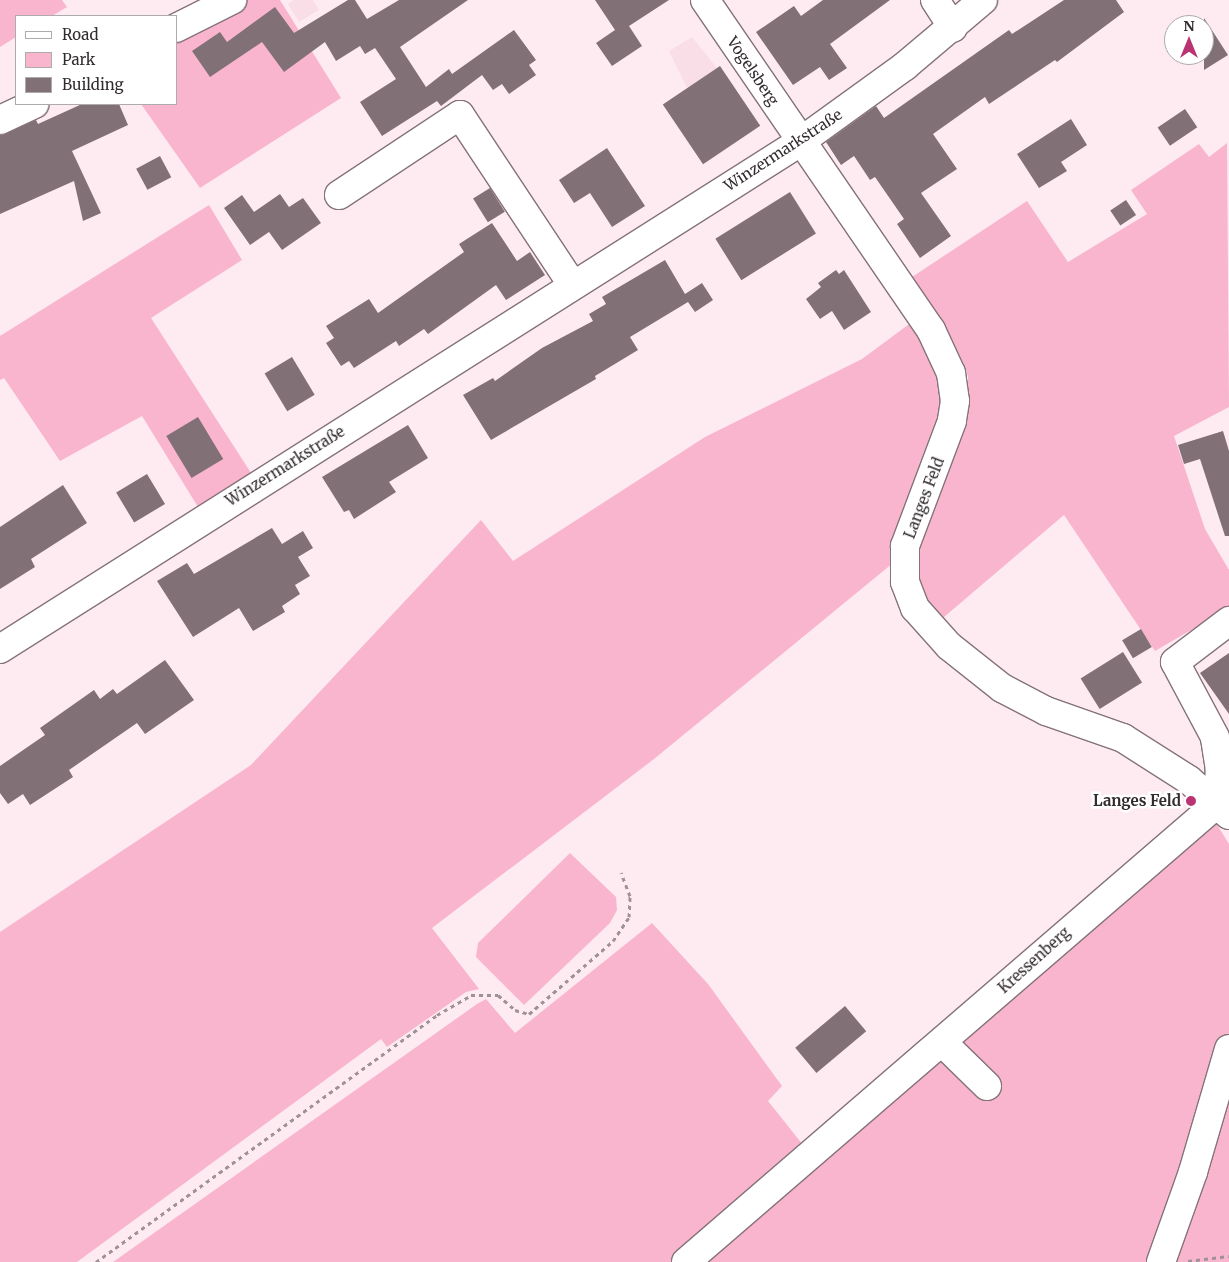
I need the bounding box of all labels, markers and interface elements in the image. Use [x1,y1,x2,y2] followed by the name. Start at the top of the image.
[15,15,178,105] legend
[1164,15,1214,65] north arrow
[1183,17,1195,35] text: N
[62,25,98,44] text: Road
[723,33,783,109] street label: Vogelsberg
[62,50,95,69] text: Park
[62,75,124,94] text: Building
[721,105,845,195] street label: Winzermarkstraße
[222,422,348,510] street label: Winzermarkstraße
[900,455,948,541] street label: Langes Feld
[1093,792,1181,810] place label: Langes Feld
[1185,795,1197,807] marker: Langes Feld
[994,923,1074,997] street label: Kressenberg

